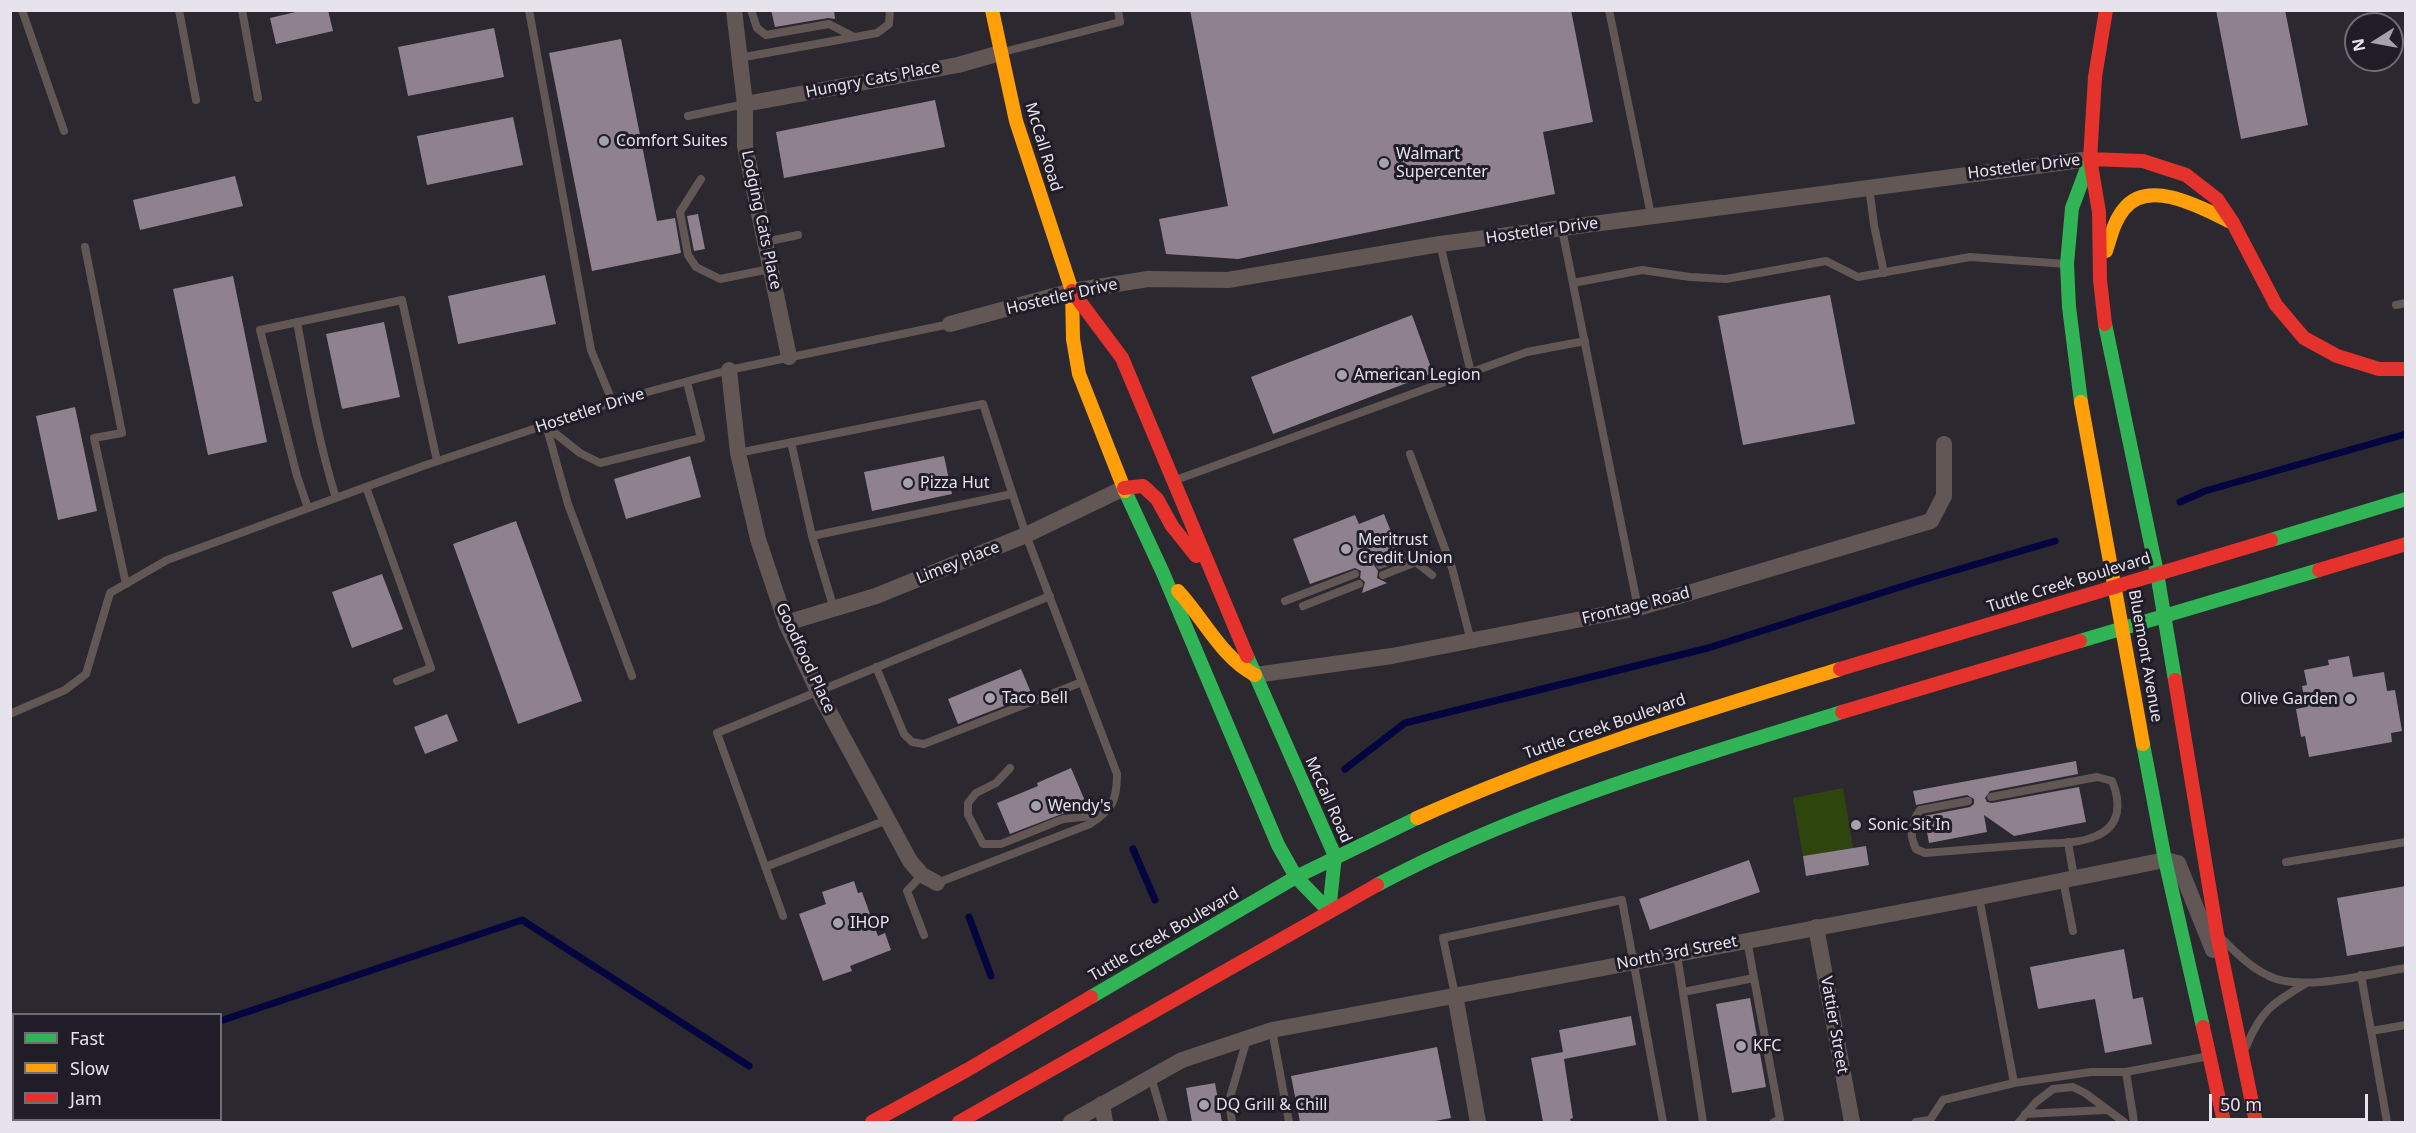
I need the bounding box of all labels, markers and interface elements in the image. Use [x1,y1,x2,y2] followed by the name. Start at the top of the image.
[2344,12,2404,72] north arrow
[2346,37,2370,54] text: N
[804,58,942,102] street label: Hungry Cats Place
[1020,100,1066,194] street label: McCall Road
[616,131,728,151] place label: Comfort Suites
[597,134,611,148] marker: Comfort Suites
[1396,144,1488,182] place label: Walmart Supercenter
[737,149,785,291] street label: Lodging Cats Place
[1967,151,2081,183] street label: Hostetler Drive
[1377,156,1391,170] marker: Walmart Supercenter
[1485,214,1599,248] street label: Hostetler Drive
[1005,275,1119,319] street label: Hostetler Drive
[1354,365,1481,385] place label: American Legion
[1335,368,1349,382] marker: American Legion
[533,384,647,438] street label: Hostetler Drive
[920,473,990,493] place label: Pizza Hut
[901,476,915,490] marker: Pizza Hut
[1358,530,1453,568] place label: Meritrust Credit Union
[914,538,1002,588] street label: Limey Place
[1339,542,1353,556] marker: Meritrust Credit Union
[1985,549,2153,617] street label: Tuttle Creek Boulevard
[1580,583,1692,629] street label: Frontage Road
[2124,588,2166,724] street label: Bluemont Avenue
[771,600,839,716] street label: Goodfood Place
[1002,688,1068,708] place label: Taco Bell
[2240,689,2338,709] place label: Olive Garden
[1521,690,1689,764] street label: Tuttle Creek Boulevard
[983,691,997,705] marker: Taco Bell
[2343,692,2357,706] marker: Olive Garden
[1300,754,1356,846] street label: McCall Road
[1048,796,1111,816] place label: Wendy's
[1029,799,1043,813] marker: Wendy's
[1868,815,1950,835] place label: Sonic Sit In
[1849,818,1863,832] marker: Sonic Sit In
[1086,884,1242,986] street label: Tuttle Creek Boulevard
[850,913,889,933] place label: IHOP
[831,916,845,930] marker: IHOP
[1615,932,1739,974] street label: North 3rd Street
[1816,975,1852,1075] street label: Vattier Street
[12,1013,222,1121] legend
[70,1026,105,1050] text: Fast
[1753,1036,1781,1056] place label: KFC
[1734,1039,1748,1053] marker: KFC
[70,1056,109,1080] text: Slow
[2212,1082,2371,1120] scale bar
[70,1086,102,1110] text: Jam
[2220,1092,2262,1116] text: 50 m
[1216,1095,1327,1115] place label: DQ Grill & Chill
[1197,1098,1211,1112] marker: DQ Grill & Chill

